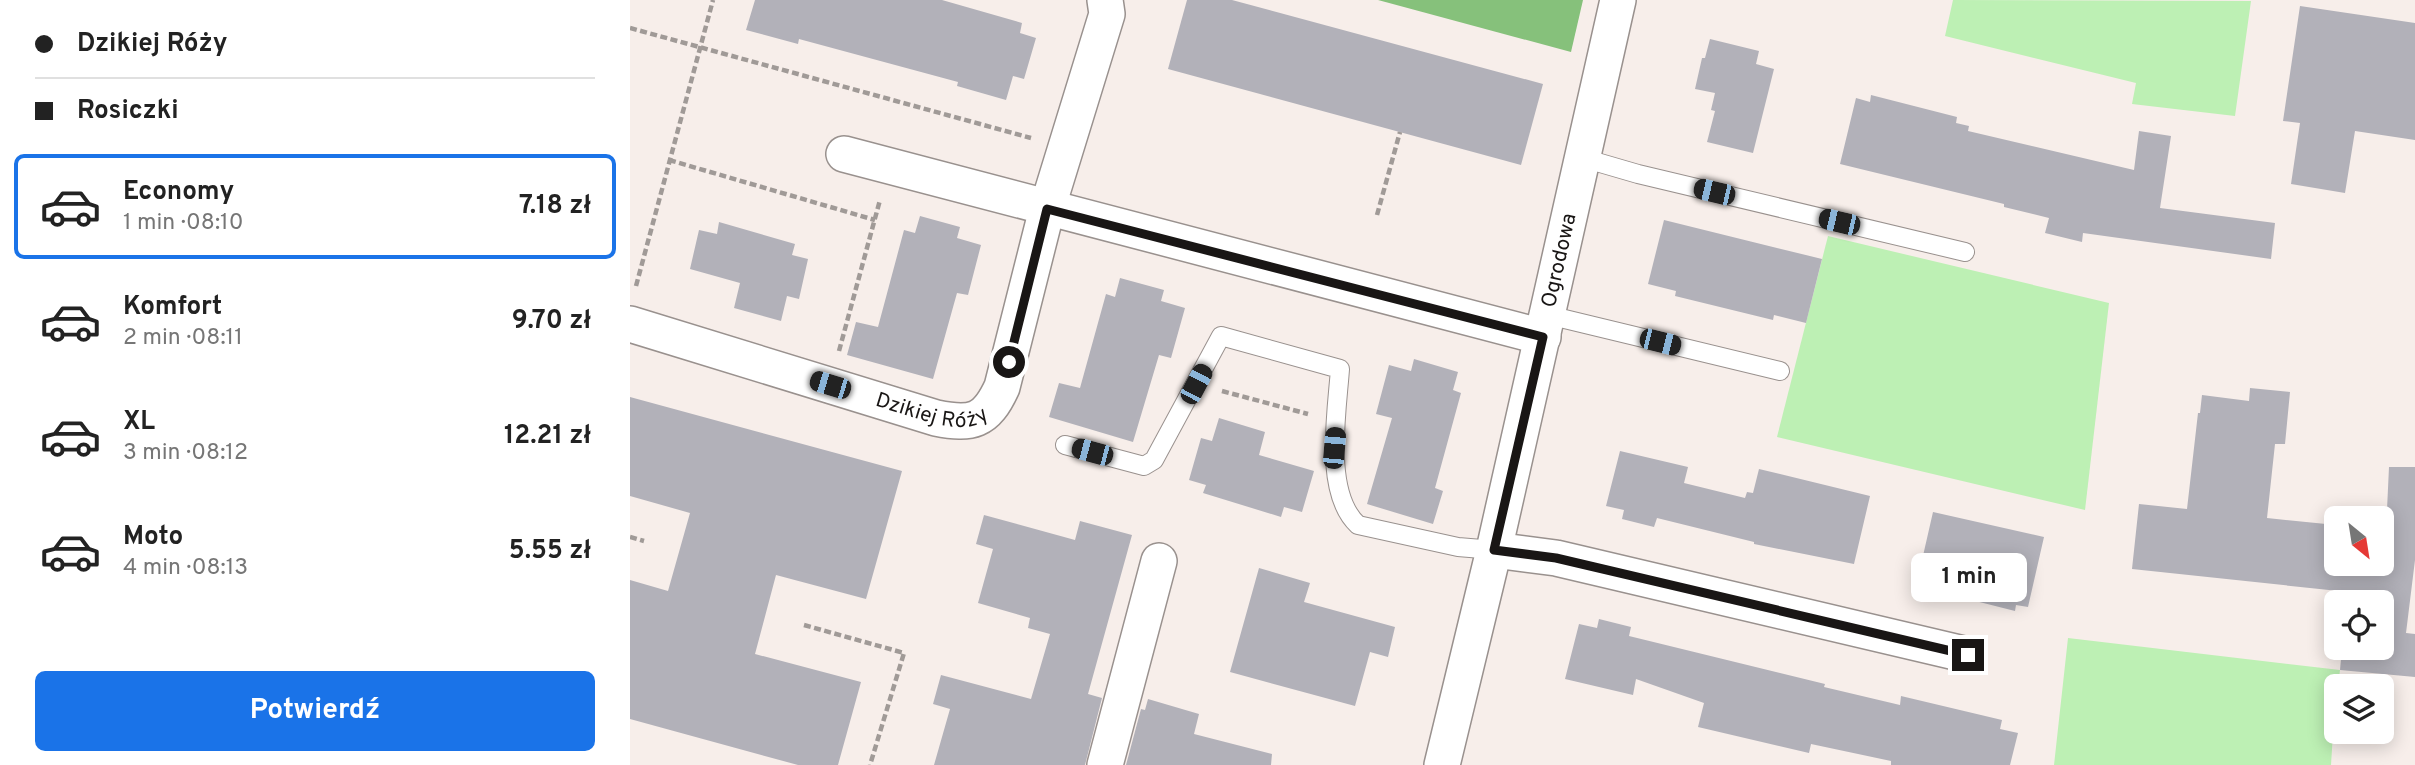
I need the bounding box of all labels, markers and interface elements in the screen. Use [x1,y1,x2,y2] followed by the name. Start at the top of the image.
[77,28,227,61] text: Dzikiej Róży
[77,95,179,128] text: Rosiczki
[39,175,102,238] icon: car
[123,176,234,209] text: Economy
[1692,177,1737,207] car
[519,190,591,223] text: 7.18 zł
[1817,207,1862,237] car
[123,209,243,238] text: 1 min · 08:10
[1536,211,1583,310] street label: Ogrodowa
[39,290,102,353] icon: car
[123,291,222,324] text: Komfort
[512,305,591,338] text: 9.70 zł
[123,324,243,353] text: 2 min · 08:11
[1638,327,1683,357] car
[993,346,1025,378] route start
[1177,361,1216,407] car
[807,369,854,401] car
[872,387,994,435] street label: Dzikiej Róży
[39,405,102,468] icon: car
[123,406,155,439] text: XL
[504,420,591,453] text: 12.21 zł
[1322,426,1347,470] car
[1069,436,1116,468] car
[123,439,248,468] text: 3 min · 08:12
[2324,506,2394,576] north arrow
[2324,506,2394,744] map controls
[39,520,102,583] icon: car
[123,521,183,554] text: Moto
[509,535,591,568] text: 5.55 zł
[123,554,248,583] text: 4 min · 08:13
[1910,554,2026,602] callout: 1 min
[1941,563,1997,592] text: 1 min
[2324,590,2394,660] button: locate
[1952,639,1984,671] route end
[35,671,595,751] button: Potwierdź
[2324,674,2394,744] button: layers

